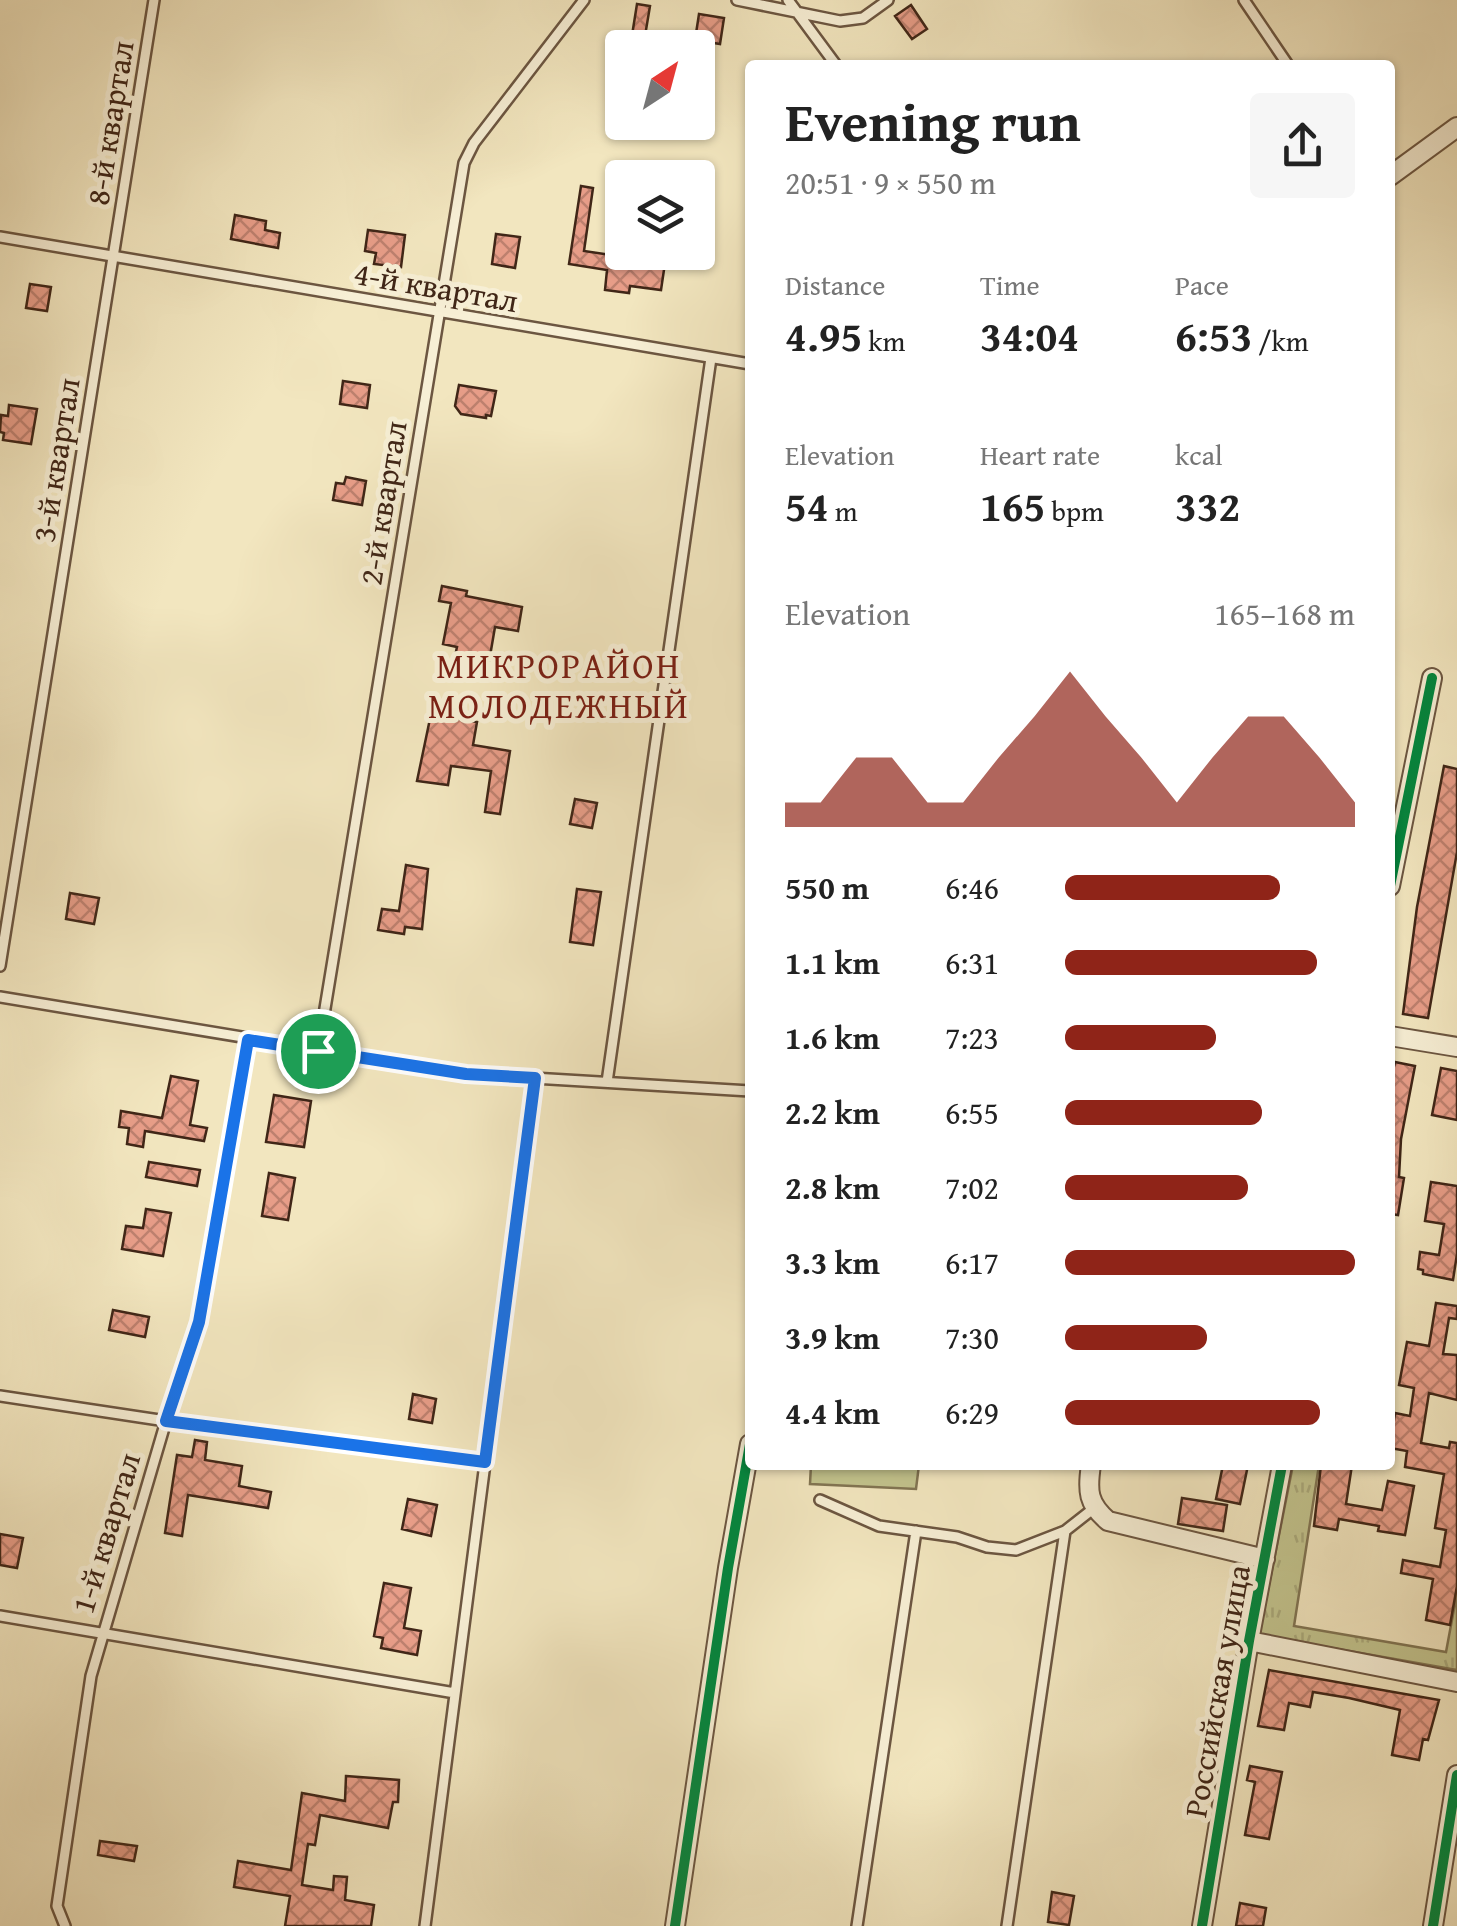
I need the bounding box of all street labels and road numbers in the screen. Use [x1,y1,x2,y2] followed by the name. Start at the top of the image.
[73,37,146,208] street label: 8-й квартал
[350,249,522,324] street label: 4-й квартал
[19,374,92,545] street label: 3-й квартал
[346,417,419,588] street label: 2-й квартал
[59,1447,152,1619] street label: 1-й квартал
[1171,1560,1262,1821] street label: Российская улица

